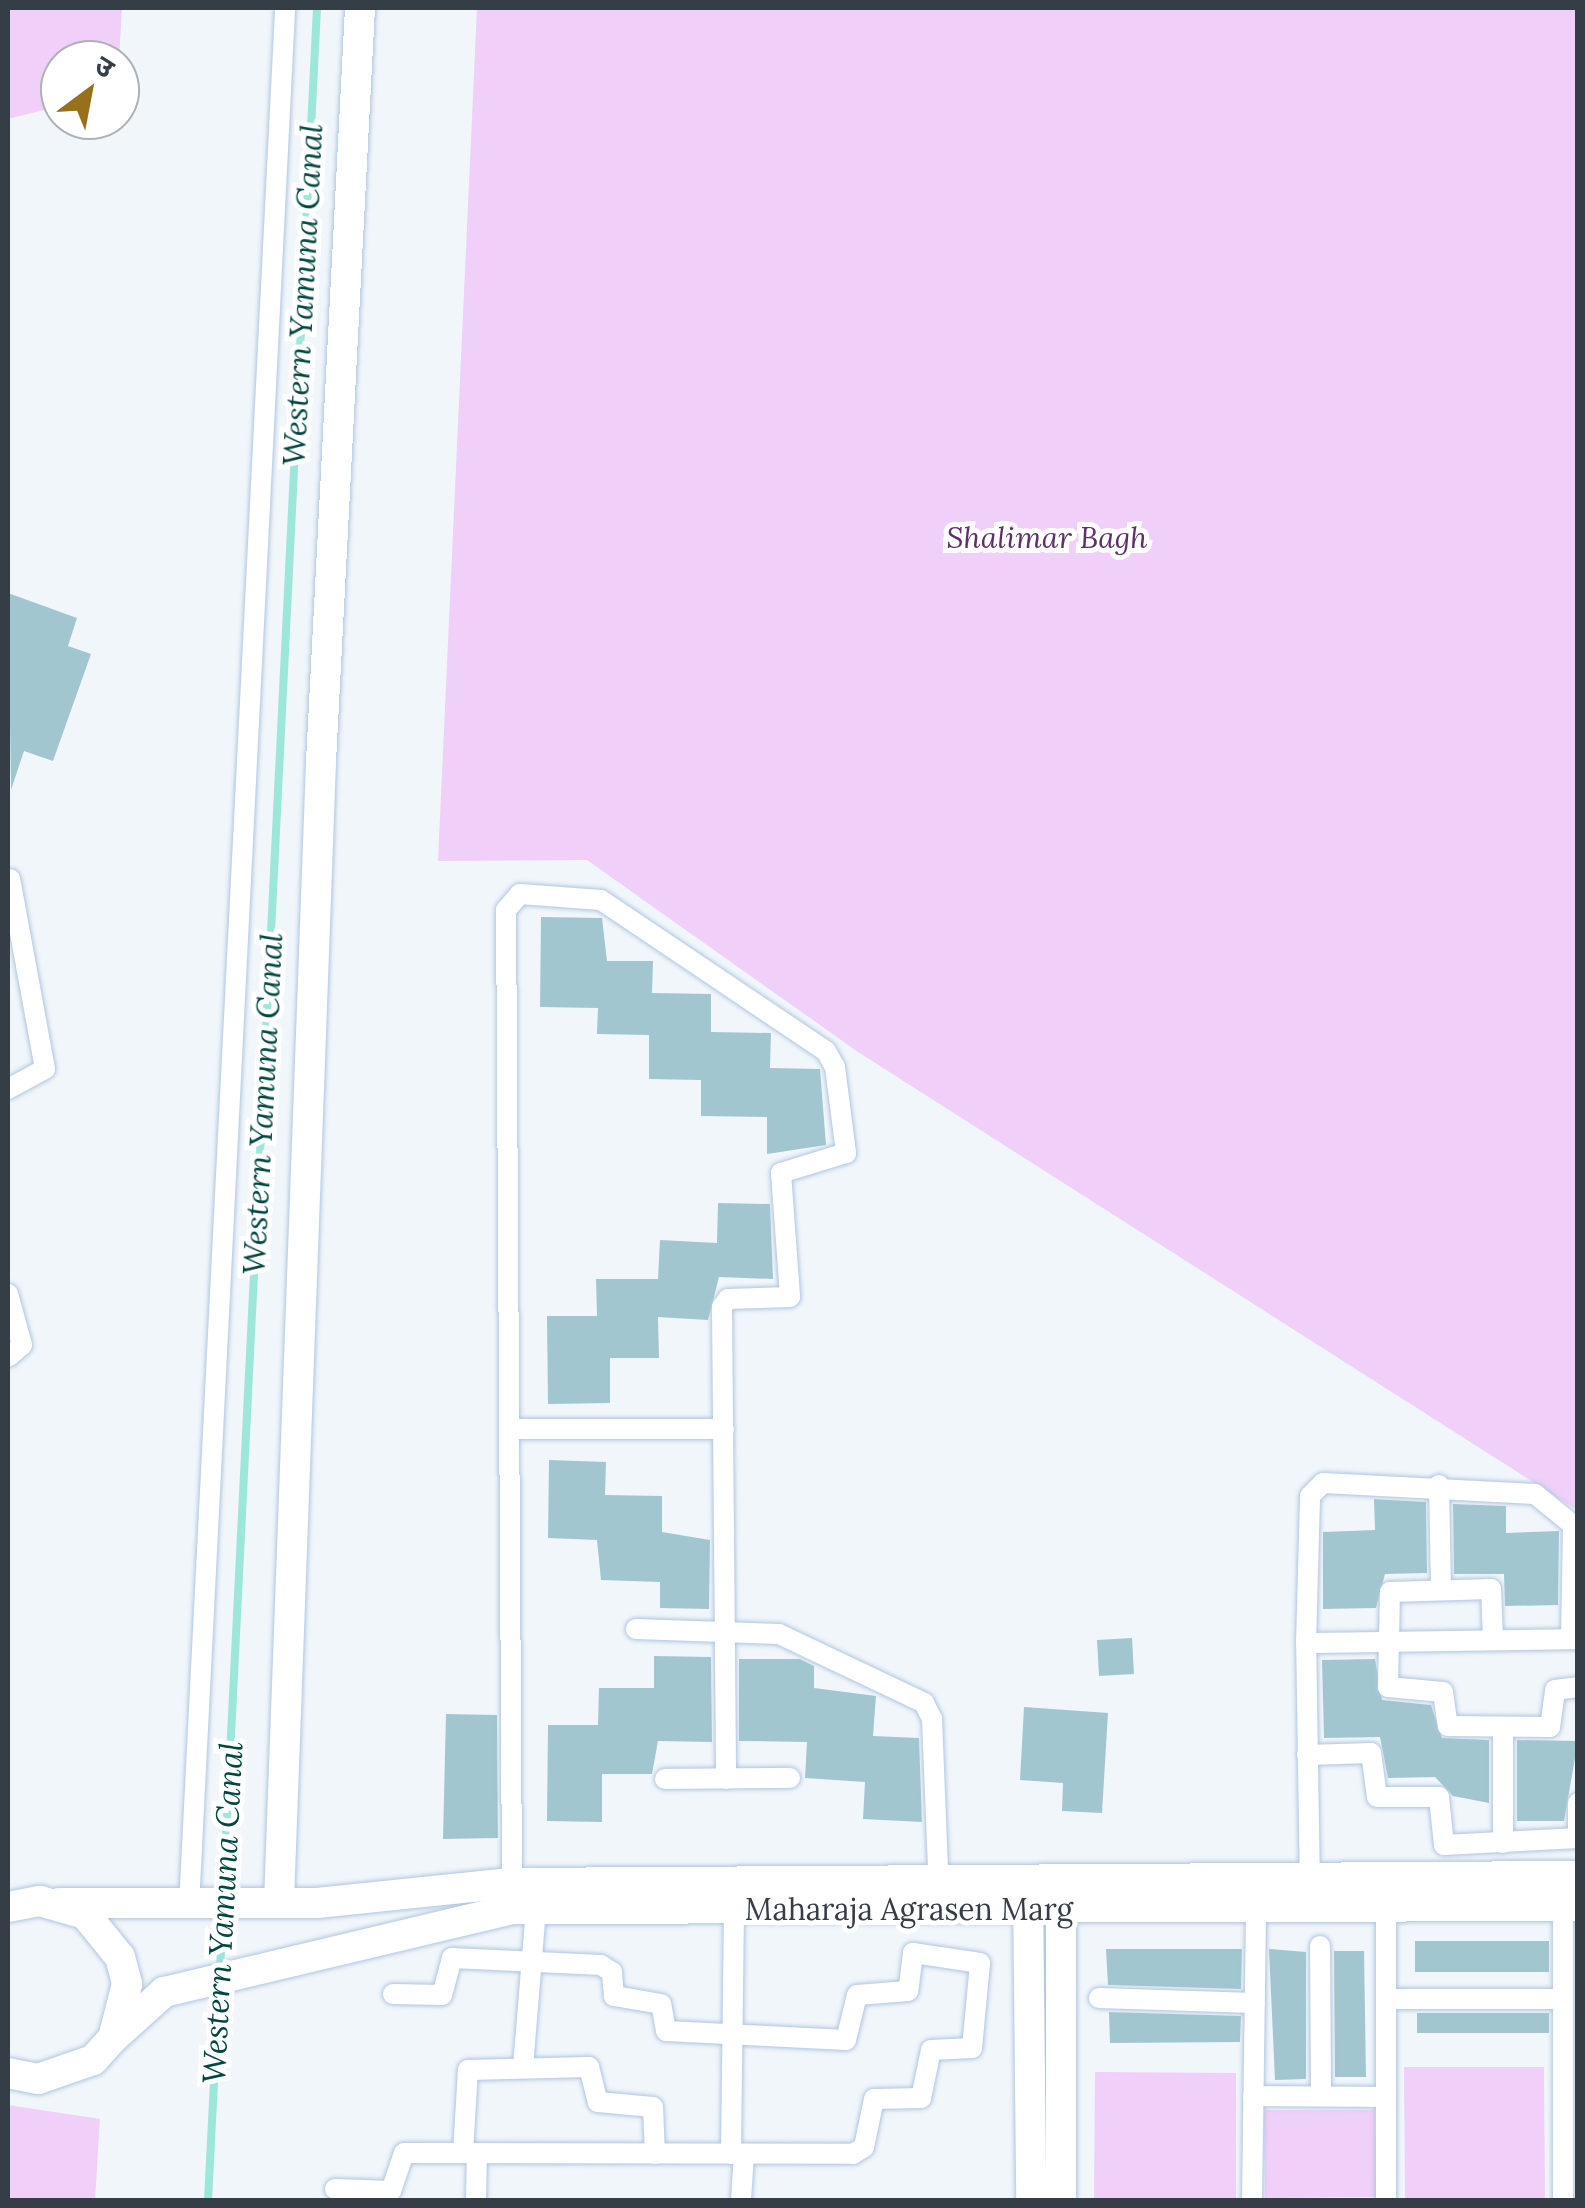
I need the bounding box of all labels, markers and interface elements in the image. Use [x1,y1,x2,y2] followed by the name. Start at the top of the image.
[40,40,140,140] north arrow
[88,47,121,86] text: उ
[275,123,331,467] water label: Western Yamuna Canal
[947,519,1147,555] park label: Shalimar Bagh
[235,932,291,1276] water label: Western Yamuna Canal
[195,1741,251,2085] water label: Western Yamuna Canal
[745,1891,1073,1927] street label: Maharaja Agrasen Marg

